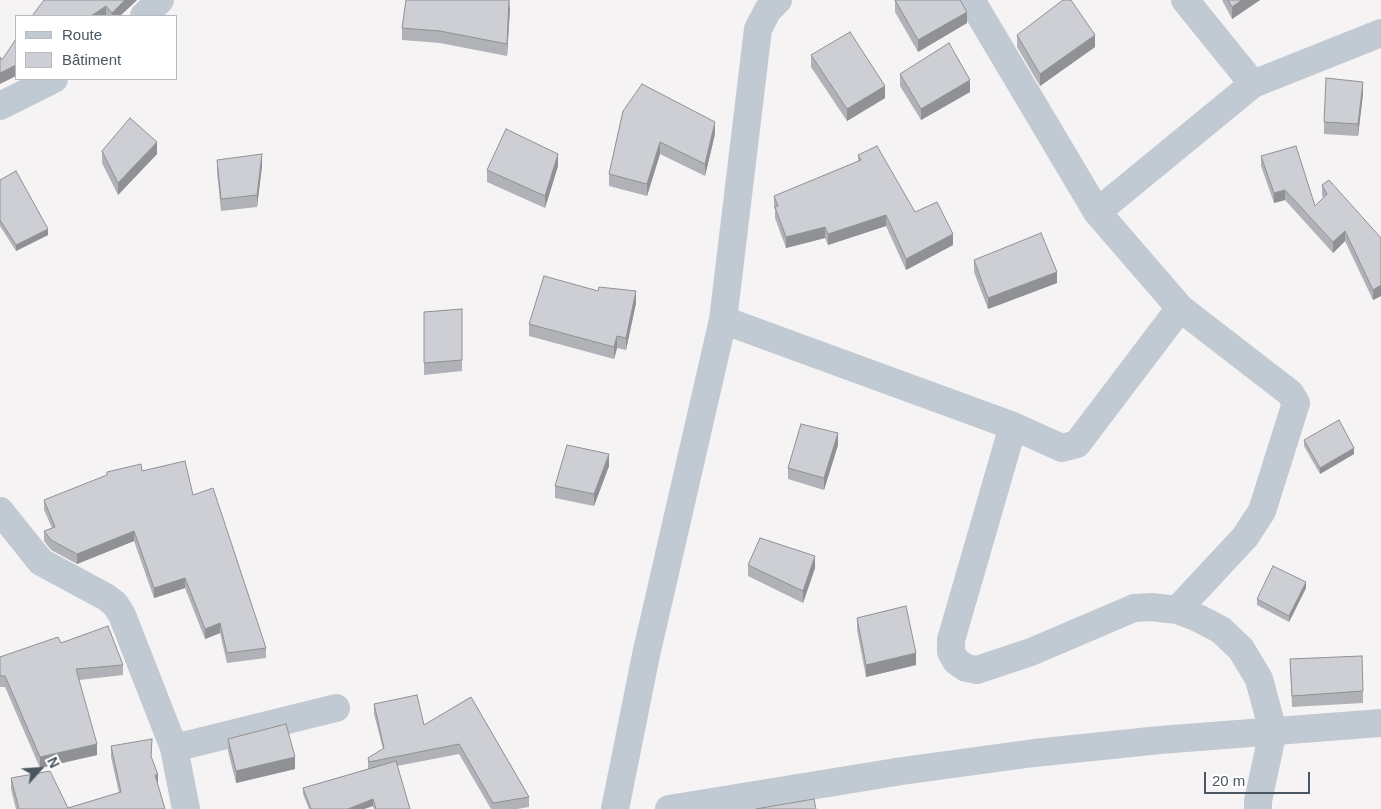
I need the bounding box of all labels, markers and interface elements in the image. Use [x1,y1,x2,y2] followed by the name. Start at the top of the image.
[15,15,178,80] legend
[62,26,102,43] text: Route
[62,51,121,68] text: Bâtiment
[15,744,65,794] north arrow
[44,754,63,770] text: N
[1206,762,1312,794] scale bar
[1212,772,1245,789] text: 20 m

